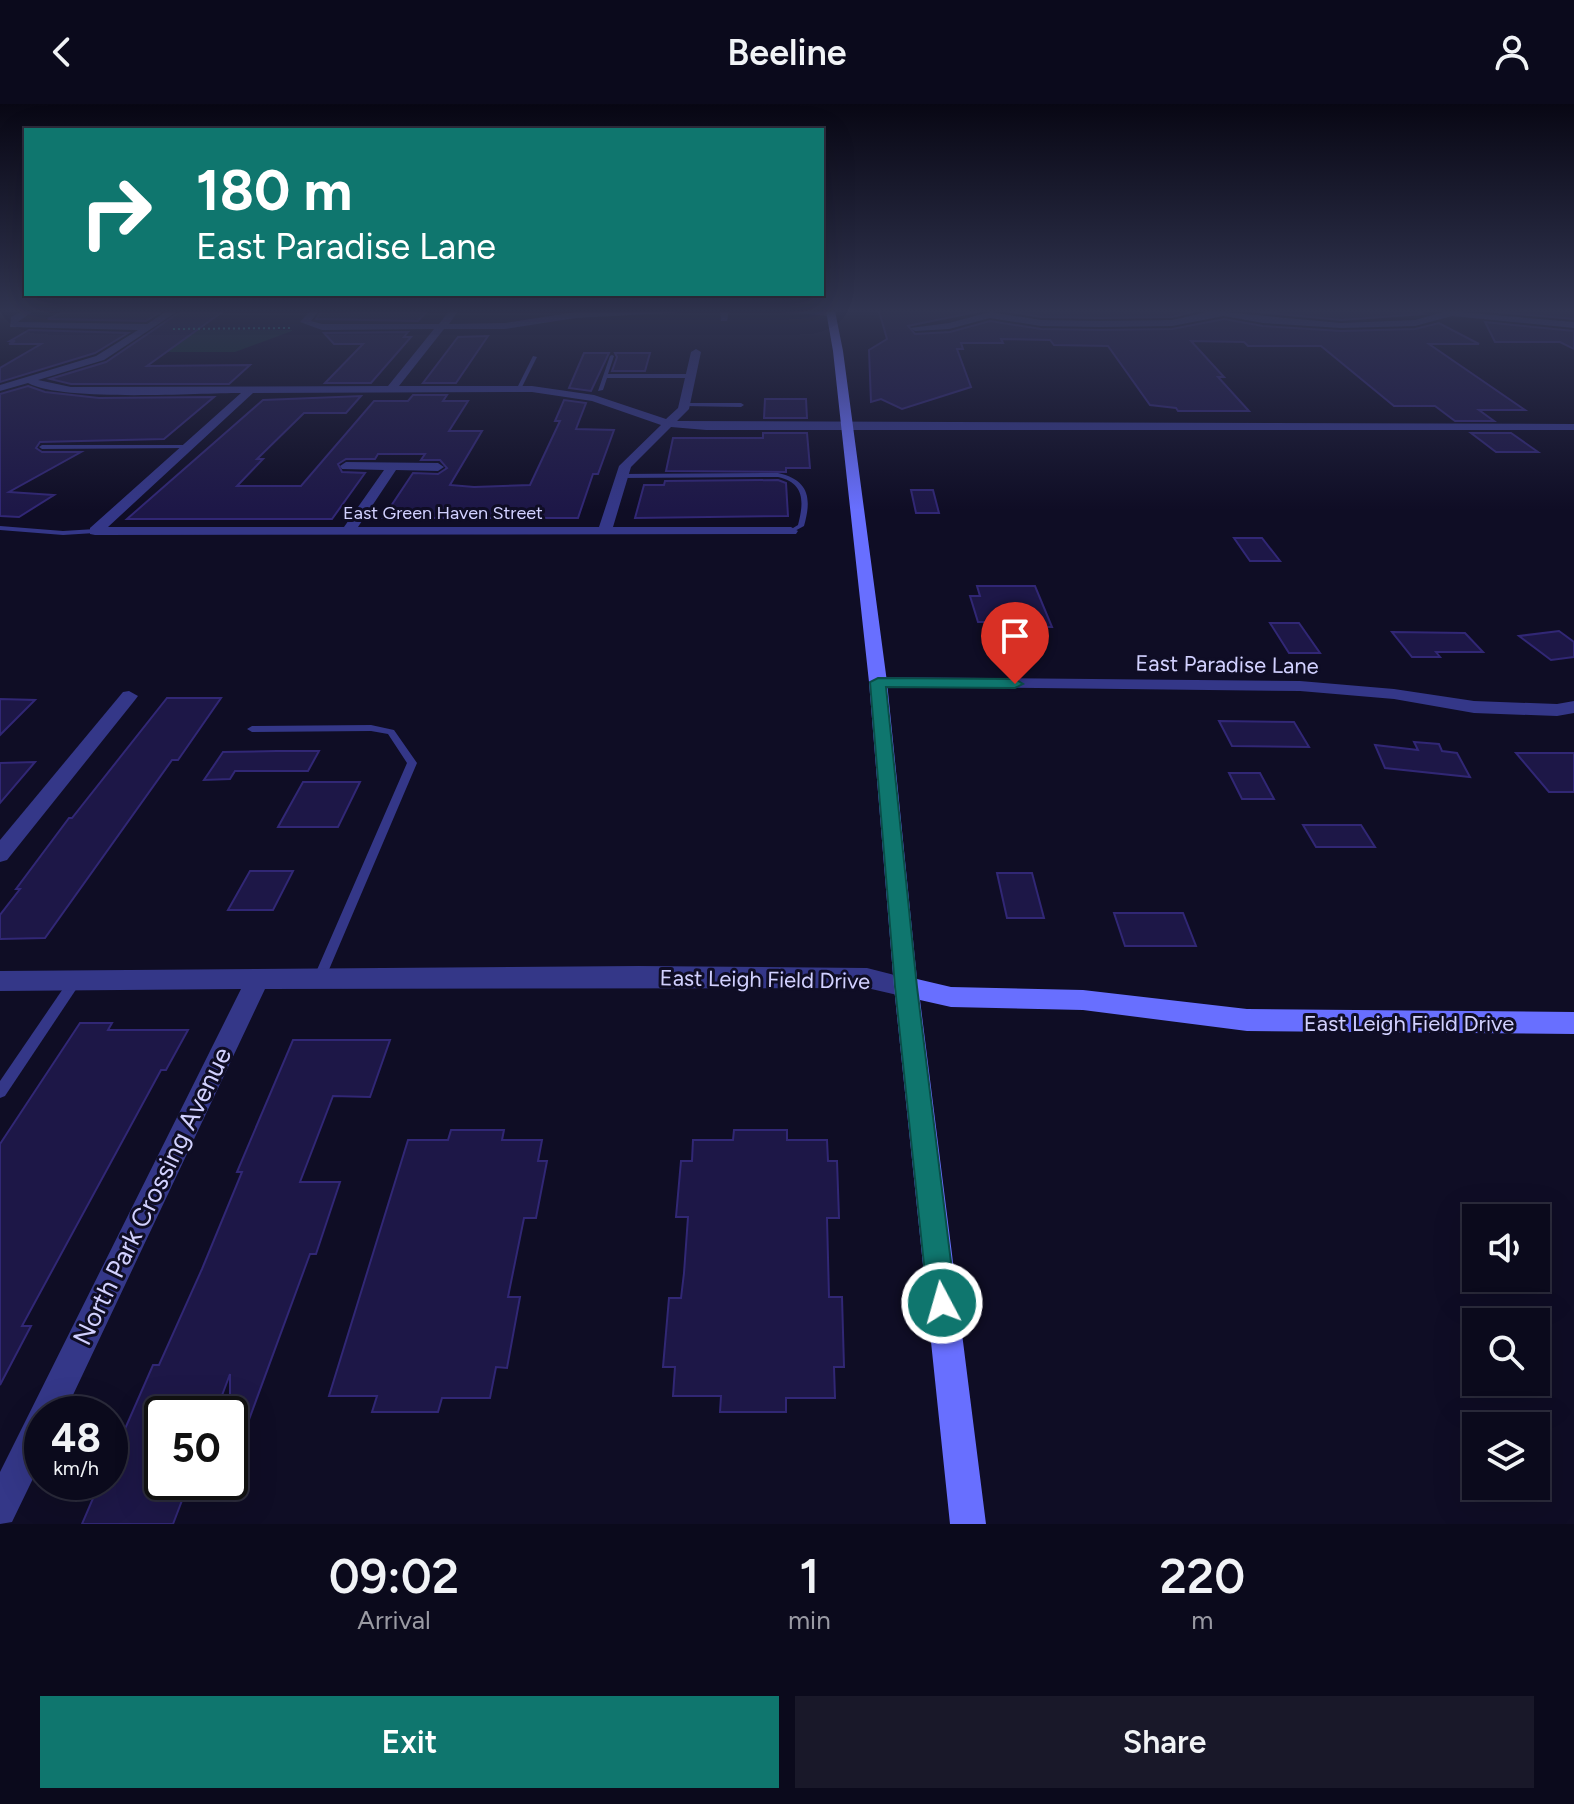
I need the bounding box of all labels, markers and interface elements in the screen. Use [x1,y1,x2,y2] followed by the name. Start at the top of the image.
[40,30,84,74] icon: back
[1490,30,1534,74] icon: person
[727,31,847,74] text: Beeline
[196,157,352,224] text: 180 m
[64,160,168,264] icon: right
[196,225,496,268] text: East Paradise Lane
[343,502,543,524] street label: East Green Haven Street
[981,602,1049,684] pin
[993,614,1037,658] icon: arrive
[1135,649,1319,680] street label: East Paradise Lane
[660,964,870,995] street label: East Leigh Field Drive
[1304,1010,1514,1037] street label: East Leigh Field Drive
[66,1042,238,1350] street label: North Park Crossing Avenue
[1462,1204,1550,1500] map controls
[1462,1204,1550,1292] button: sound
[900,1261,984,1345] position arrow
[1462,1308,1550,1396] button: search
[144,1396,248,1500] speed limit sign: 50
[1462,1412,1550,1500] button: layers
[51,1414,101,1462] text: 48
[53,1456,99,1480] text: km/h
[329,1547,459,1605] text: 09:02
[799,1547,819,1605] text: 1
[1159,1547,1245,1605] text: 220
[357,1604,431,1636] text: Arrival
[788,1604,831,1636] text: min
[1191,1604,1213,1636] text: m
[40,1696,779,1788] button: Exit
[795,1696,1534,1788] button: Share

